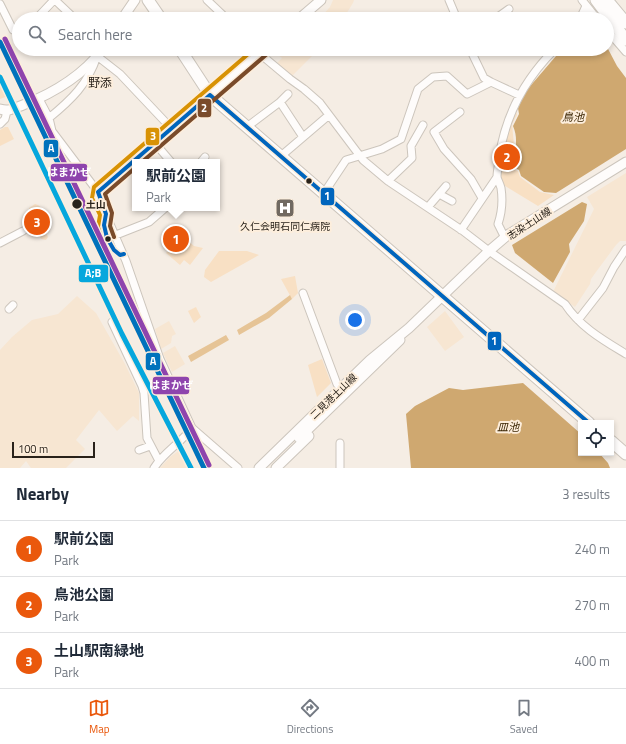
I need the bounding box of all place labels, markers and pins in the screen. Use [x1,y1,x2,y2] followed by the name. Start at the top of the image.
[494,142,520,172] pin: 2
[304,176,314,186] unlabelled marker
[70,197,84,211] marker: 土山
[86,197,106,212] place label: 土山
[274,197,296,219] hospital icon: 久仁会明石同仁病院
[24,207,50,237] pin: 3
[240,219,330,234] place label: 久仁会明石同仁病院
[163,224,189,254] pin: 1
[103,234,113,244] unlabelled marker

